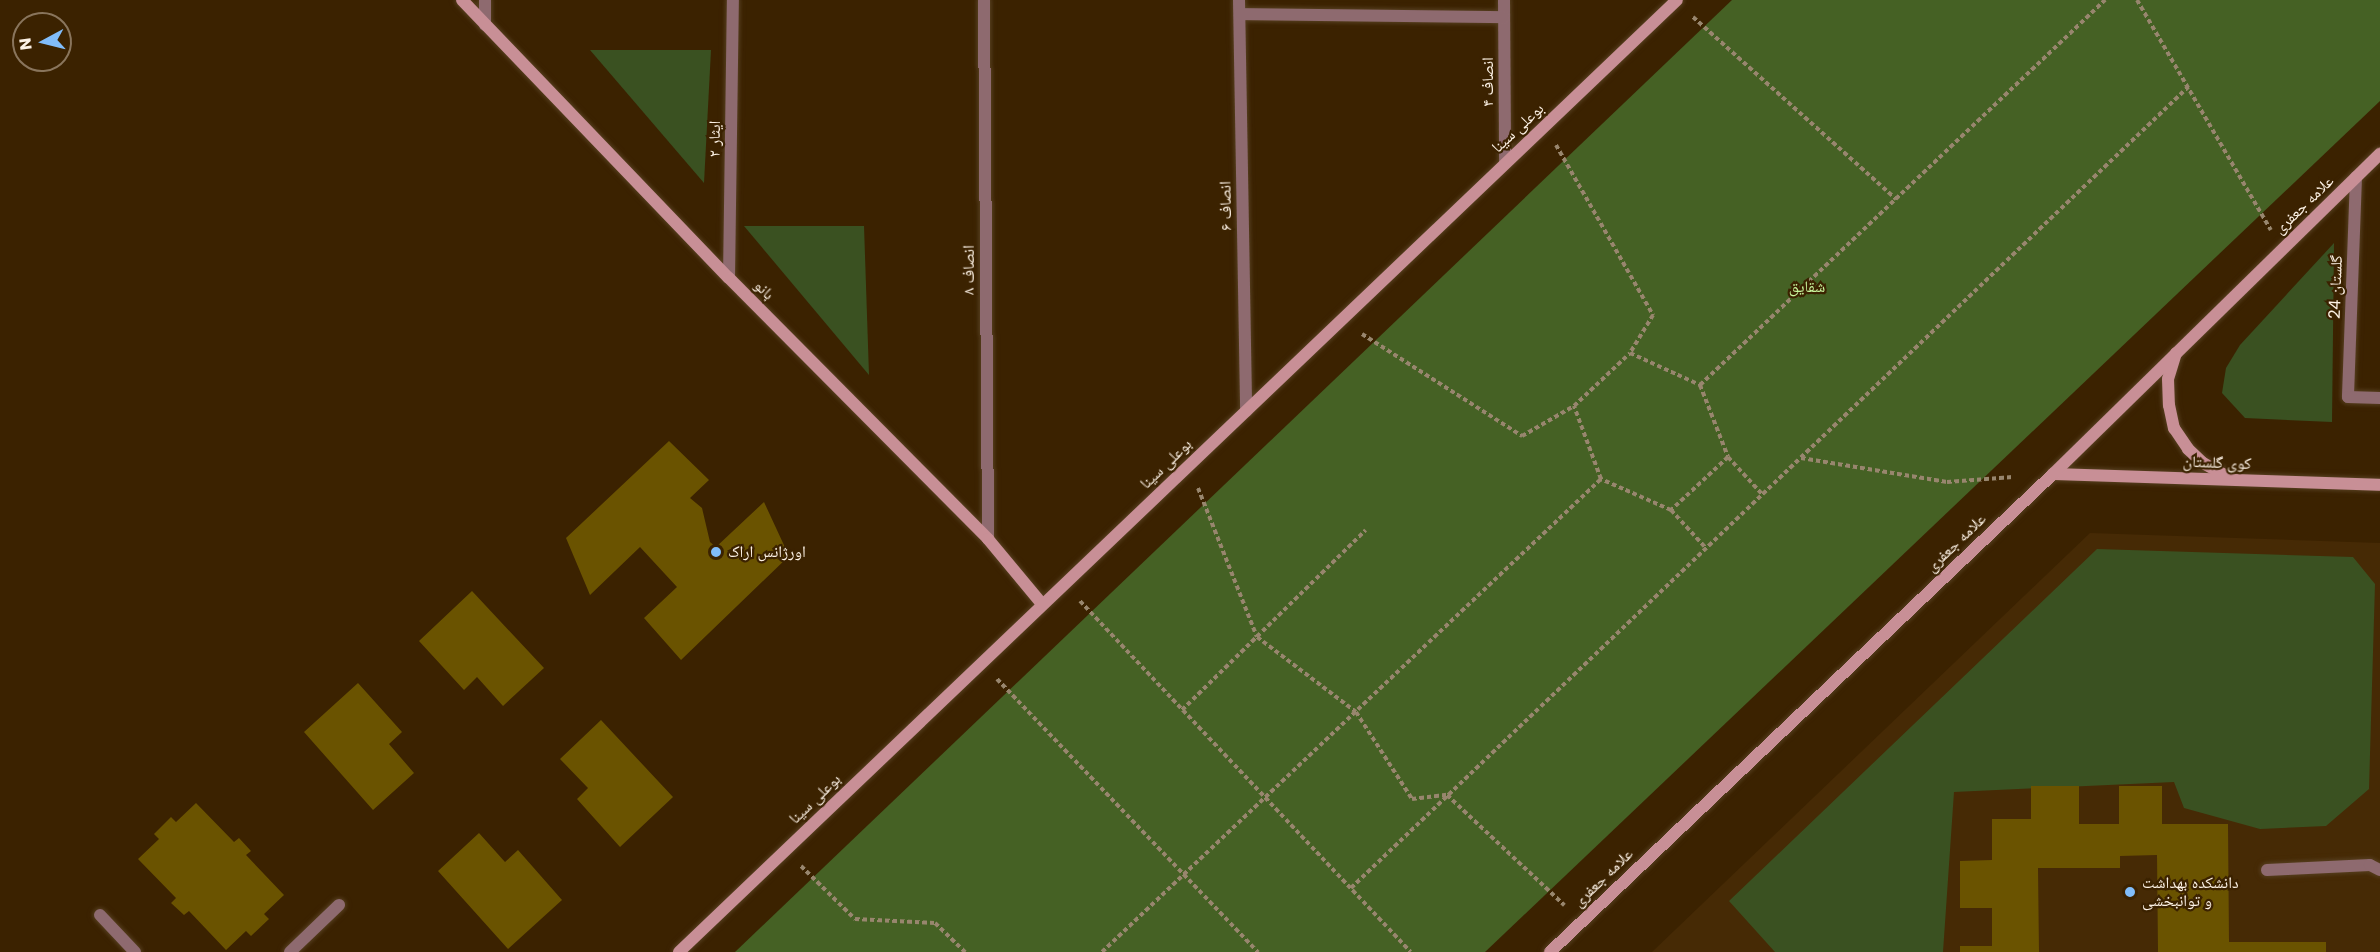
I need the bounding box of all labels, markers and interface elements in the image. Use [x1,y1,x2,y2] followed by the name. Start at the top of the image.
[12,12,72,72] north arrow
[13,37,38,51] text: N
[1478,57,1498,107] street label: انصاف ۴
[1488,99,1548,157] street label: بوعلی سینا
[705,120,725,158] street label: ایثار ۲
[2270,172,2338,238] street label: علامه جعفری
[1216,181,1236,231] street label: انصاف ۶
[959,245,979,295] street label: انصاف ۸
[2325,255,2347,319] street label: گلستان 24
[750,276,778,304] street label: بانو
[1789,277,1825,297] park label: شقایق
[1136,435,1196,493] street label: بوعلی سینا
[2182,452,2252,474] street label: کوی گلستان
[1922,510,1990,576] street label: علامه جعفری
[728,542,806,562] place label: اورژانس اراک
[709,545,723,559] marker: اورژانس اراک
[785,770,845,828] street label: بوعلی سینا
[1569,845,1637,911] street label: علامه جعفری
[2142,873,2239,911] place label: دانشکده بهداشت و توانبخشی
[2123,885,2137,899] marker: دانشکده بهداشت و توانبخشی

